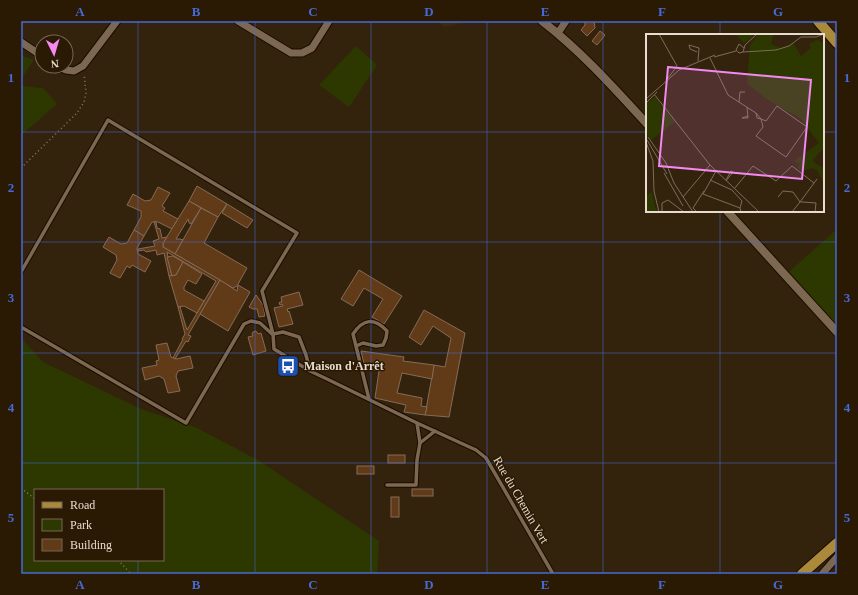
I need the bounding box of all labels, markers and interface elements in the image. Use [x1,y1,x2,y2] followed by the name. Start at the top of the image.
[75,4,85,19] text: A
[192,4,201,19] text: B
[308,4,318,19] text: C
[424,4,434,19] text: D
[541,4,549,19] text: E
[658,4,666,19] text: F
[773,4,783,19] text: G
[34,34,74,74] north arrow
[646,34,824,212] inset map
[50,58,59,70] text: N
[8,70,14,85] text: 1
[844,70,850,85] text: 1
[8,180,14,195] text: 2
[844,180,850,195] text: 2
[8,290,15,305] text: 3
[844,290,851,305] text: 3
[275,353,301,379] bus stop icon: Maison d'Arrêt
[304,359,384,373] place label: Maison d'Arrêt
[8,400,15,415] text: 4
[844,400,851,415] text: 4
[490,454,552,547] street label: Rue du Chemin Vert
[34,489,164,561] legend
[70,498,95,512] text: Road
[8,510,15,525] text: 5
[844,510,851,525] text: 5
[70,518,92,532] text: Park
[70,538,112,552] text: Building
[75,577,85,592] text: A
[192,577,201,592] text: B
[308,577,318,592] text: C
[424,577,434,592] text: D
[541,577,549,592] text: E
[658,577,666,592] text: F
[773,577,783,592] text: G

